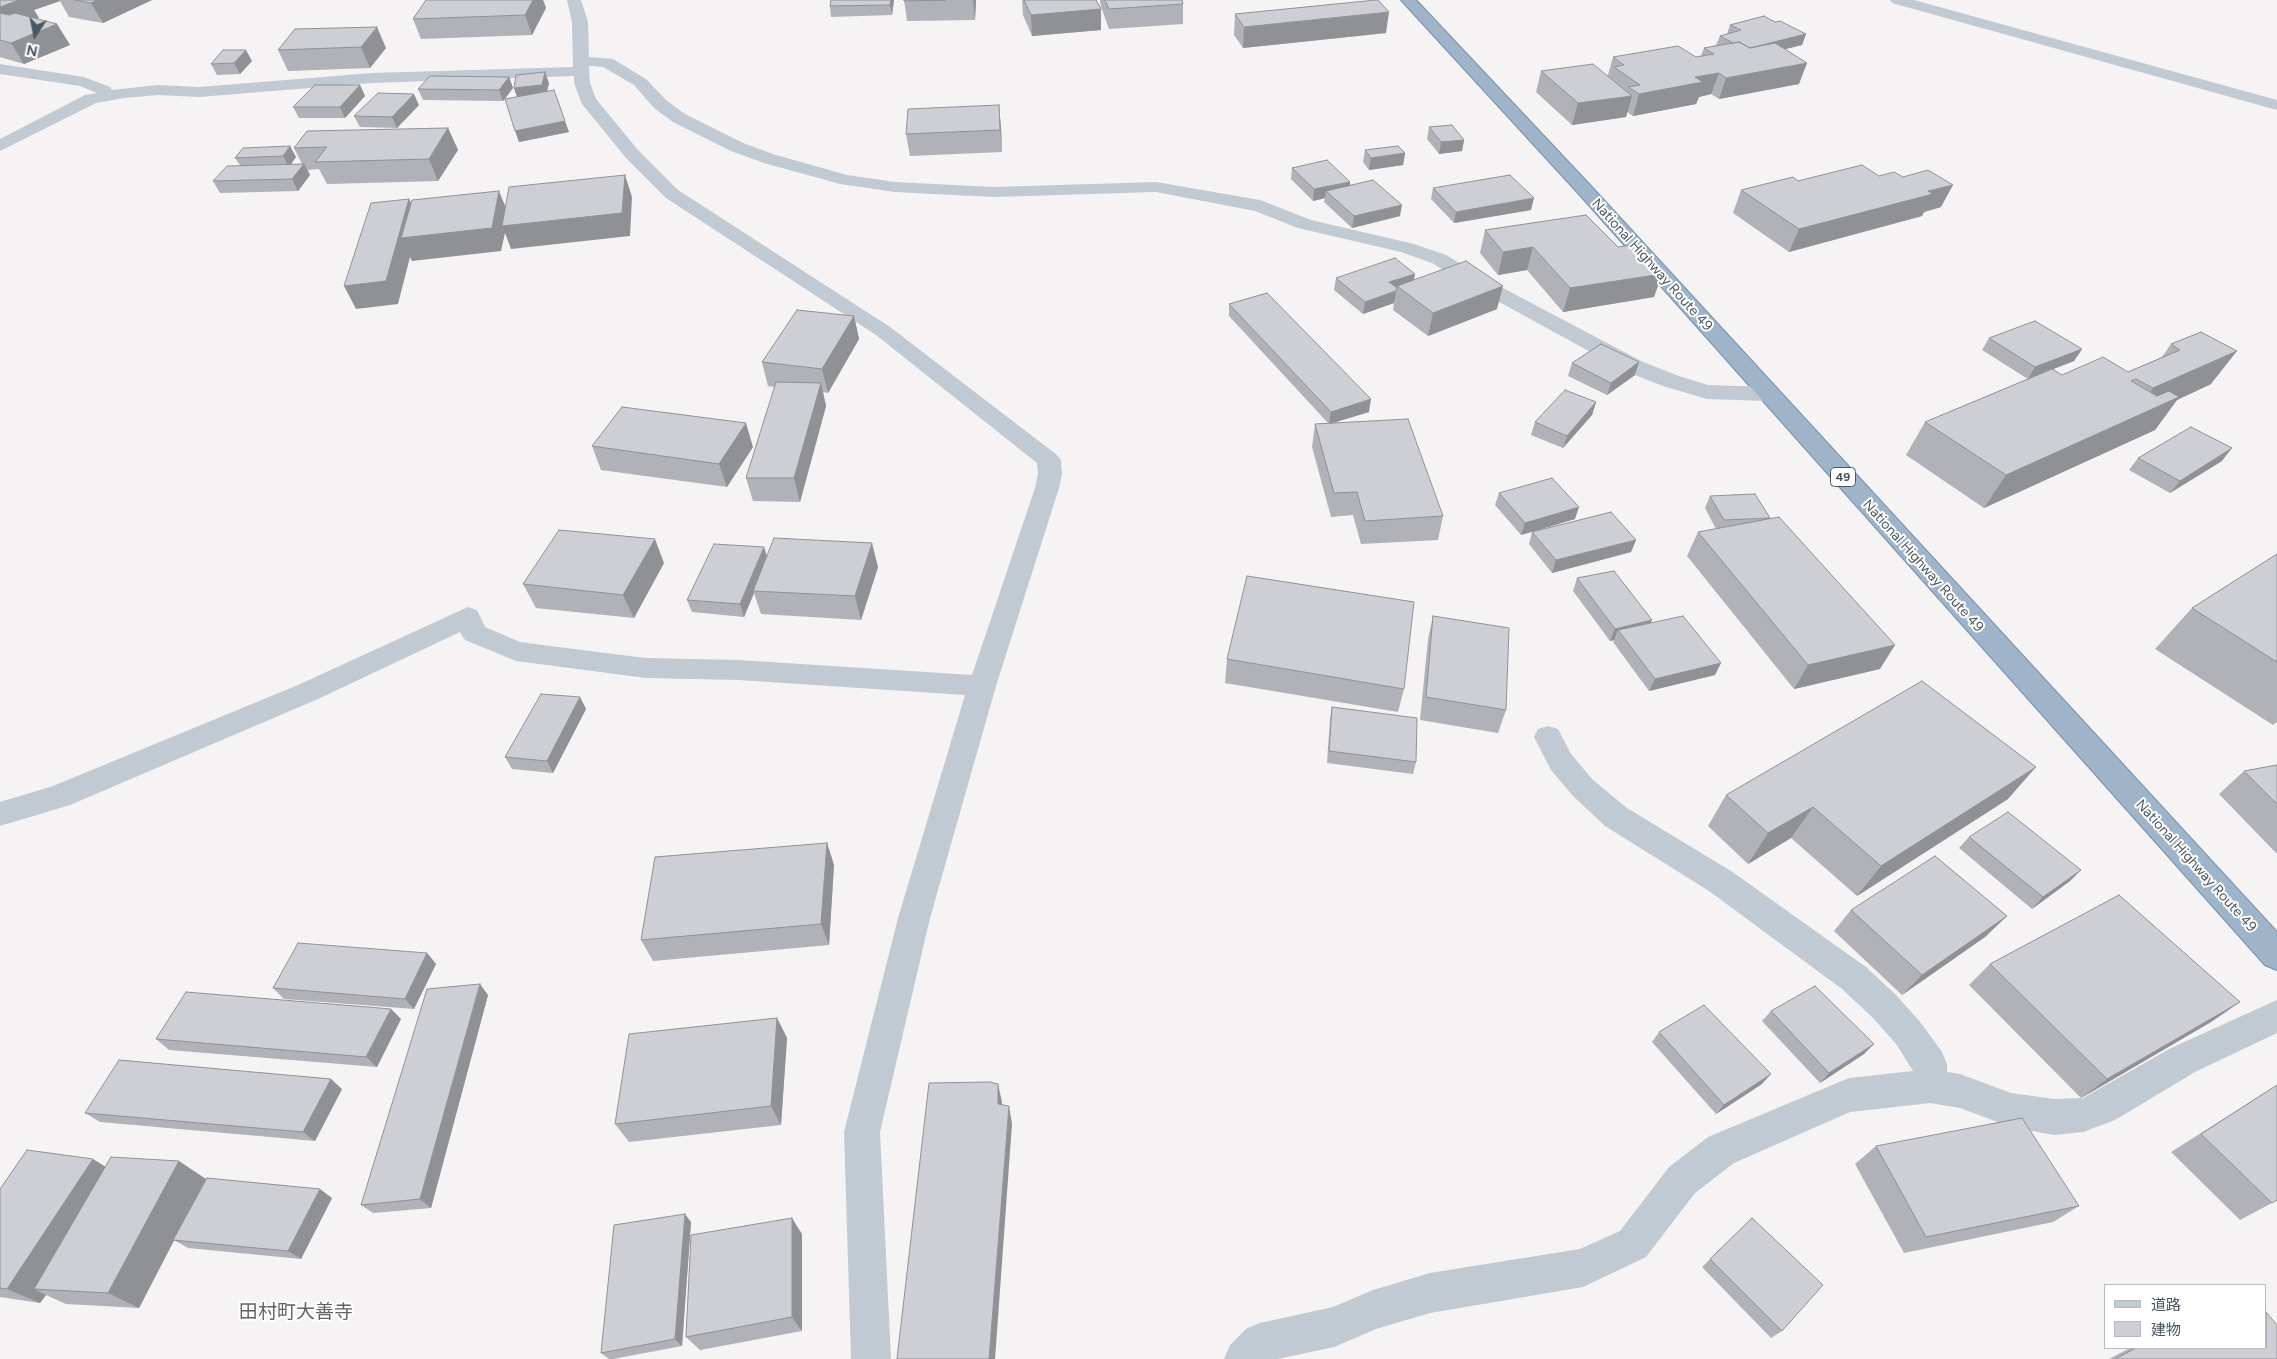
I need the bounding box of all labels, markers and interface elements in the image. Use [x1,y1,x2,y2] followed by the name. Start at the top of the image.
[10,10,60,60] north arrow
[25,41,39,60] text: N
[1588,195,1716,335] street label: National Highway Route 49
[1830,468,1856,487] road number: 49
[1859,496,1987,636] street label: National Highway Route 49
[2132,796,2260,936] street label: National Highway Route 49
[2104,1284,2267,1349] legend
[2151,1296,2181,1314] text: 道路
[239,1301,353,1323] district label: 田村町大善寺
[2151,1321,2181,1339] text: 建物

